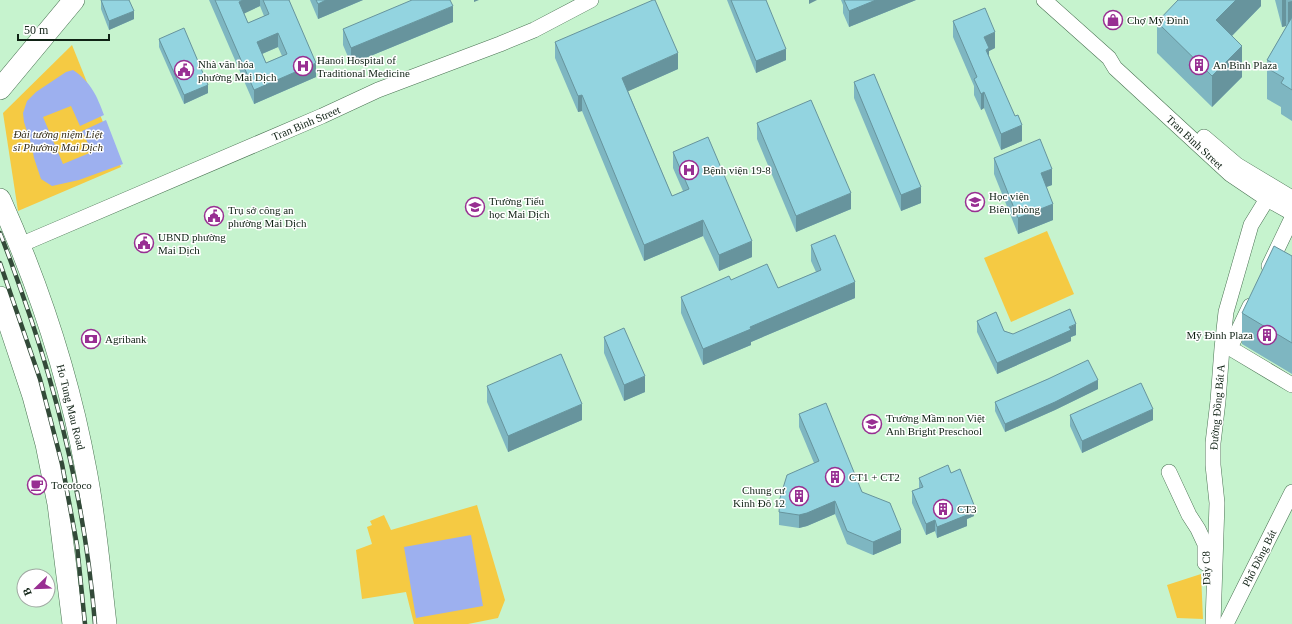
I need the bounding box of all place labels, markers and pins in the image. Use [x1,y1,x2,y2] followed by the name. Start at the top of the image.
[1102,9,1124,31] shop icon: Chợ Mỹ Đình
[1127,14,1189,26] place label: Chợ Mỹ Đình
[317,54,410,79] place label: Hanoi Hospital of Traditional Medicine
[1188,54,1210,76] building icon: An Bình Plaza
[292,55,314,77] hospital icon: Hanoi Hospital of Traditional Medicine
[198,58,277,84] place label: Nhà văn hóa phường Mai Dịch
[173,59,195,81] public building icon: Nhà văn hóa phường Mai Dịch
[1213,59,1277,71] place label: An Bình Plaza
[678,159,700,181] hospital icon: Bệnh viện 19-8
[703,164,771,176] place label: Bệnh viện 19-8
[989,190,1041,215] place label: Học viện Biên phòng
[964,191,986,213] school or university icon: Học viện Biên phòng
[489,195,550,221] place label: Trường Tiểu học Mai Dịch
[464,196,486,218] school or university icon: Trường Tiểu học Mai Dịch
[228,204,307,230] place label: Trụ sở công an phường Mai Dịch
[203,205,225,227] public building icon: Trụ sở công an phường Mai Dịch
[158,231,226,257] place label: UBND phường Mai Dịch
[133,232,155,254] public building icon: UBND phường Mai Dịch
[1256,324,1278,346] building icon: Mỹ Đình Plaza
[80,328,102,350] bank icon: Agribank
[1186,329,1253,341] place label: Mỹ Đình Plaza
[105,333,147,345] place label: Agribank
[886,412,985,437] place label: Trường Mầm non Việt Anh Bright Preschool
[861,413,883,435] school or university icon: Trường Mầm non Việt Anh Bright Preschool
[824,466,846,488] building icon: CT1 + CT2
[849,471,900,483] place label: CT1 + CT2
[26,474,48,496] cafe icon: Tocotoco
[51,479,92,491] place label: Tocotoco
[733,484,786,509] place label: Chung cư Kinh Đô 12
[788,485,810,507] building icon: Chung cư Kinh Đô 12
[932,498,954,520] building icon: CT3
[957,503,977,515] place label: CT3

